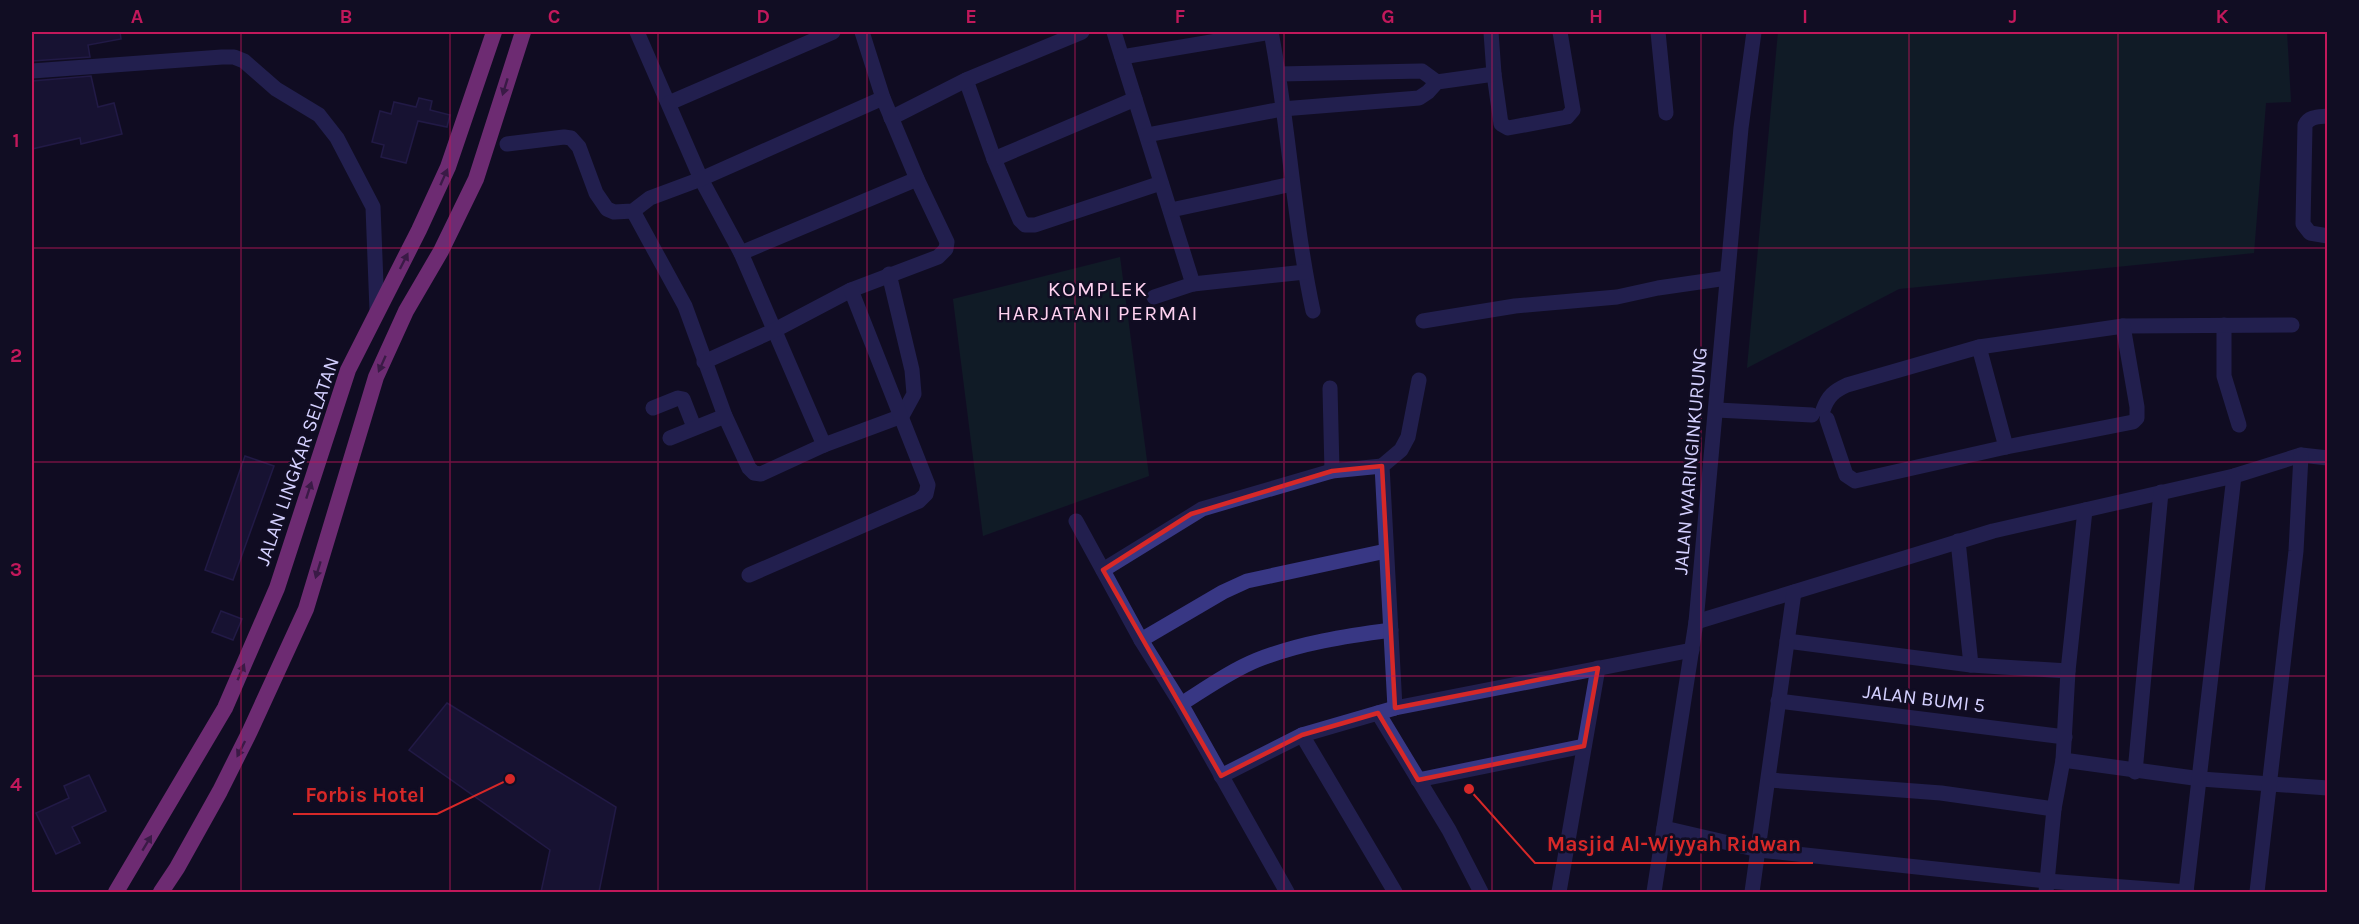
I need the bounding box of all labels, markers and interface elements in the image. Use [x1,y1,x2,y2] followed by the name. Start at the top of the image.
[131,5,144,28] text: A
[340,5,352,28] text: B
[548,5,560,28] text: C
[756,5,770,28] text: D
[965,5,977,28] text: E
[1175,5,1186,28] text: F
[1381,5,1395,28] text: G
[1589,5,1603,28] text: H
[1802,5,1808,28] text: I
[2009,5,2017,28] text: J
[2215,5,2229,28] text: K
[500,78,509,96] one-way arrow
[12,129,20,152] text: 1
[439,168,448,185] one-way arrow
[398,252,408,270] one-way arrow
[997,277,1199,325] district label: KOMPLEK HARJATANI PERMAI
[10,344,22,367] text: 2
[1669,346,1712,576] street label: JALAN WARINGINKURUNG
[251,354,344,568] street label: JALAN LINGKAR SELATAN
[377,355,386,373] one-way arrow
[305,481,314,499] one-way arrow
[10,558,22,581] text: 3
[313,561,322,579] one-way arrow
[236,663,246,681] one-way arrow
[1862,680,1986,717] street label: JALAN BUMI 5
[236,741,246,758] one-way arrow
[10,773,22,796] text: 4
[293,775,437,814] callout: Forbis Hotel
[305,783,425,807] text: Forbis Hotel
[1535,824,1813,863] callout: Masjid Al-Wiyyah Ridwan
[1547,832,1801,856] text: Masjid Al-Wiyyah Ridwan
[142,834,152,851] one-way arrow

